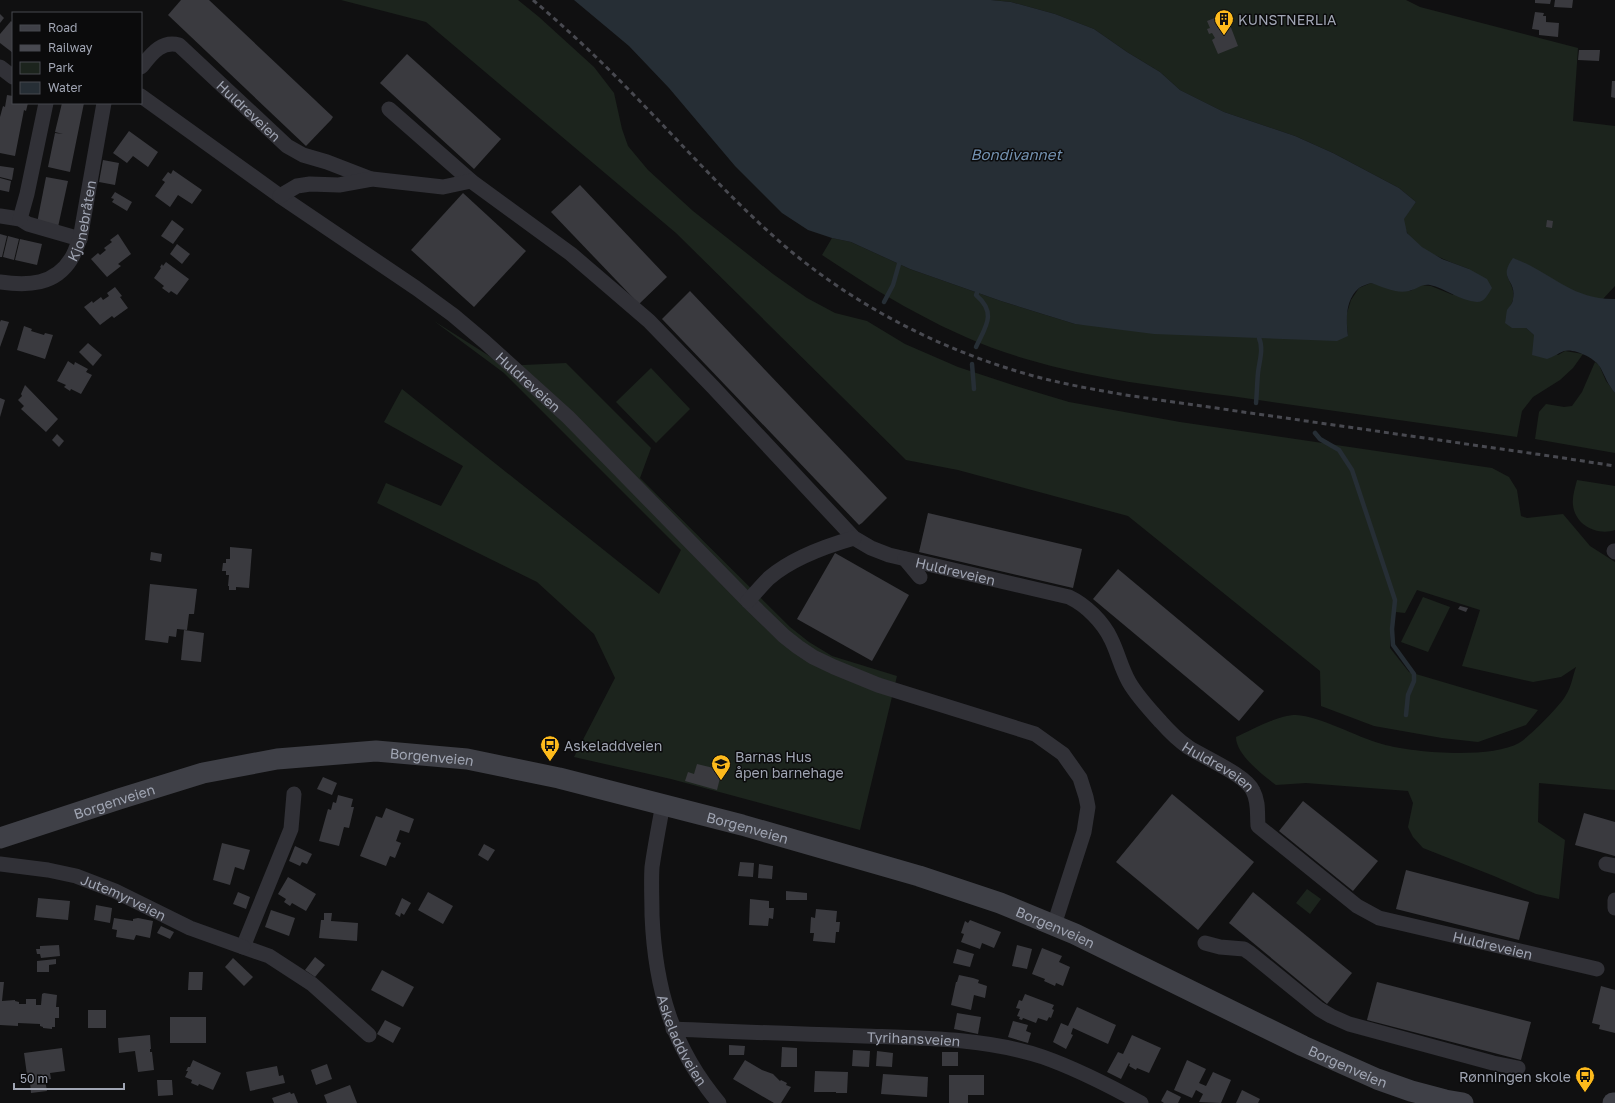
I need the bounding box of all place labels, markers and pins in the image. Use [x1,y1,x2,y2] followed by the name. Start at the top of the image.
[1213,8,1235,36] building icon: KUNSTNERLIA
[1238,11,1337,28] place label: KUNSTNERLIA
[539,734,561,762] bus stop icon: Askeladdveien
[564,737,662,754] place label: Askeladdveien
[735,748,844,781] place label: Barnas Hus åpen barnehage
[710,753,732,781] school or university icon: Barnas Hus åpen barnehage
[1574,1065,1596,1093] bus stop icon: Rønningen skole
[1459,1068,1571,1085] place label: Rønningen skole

